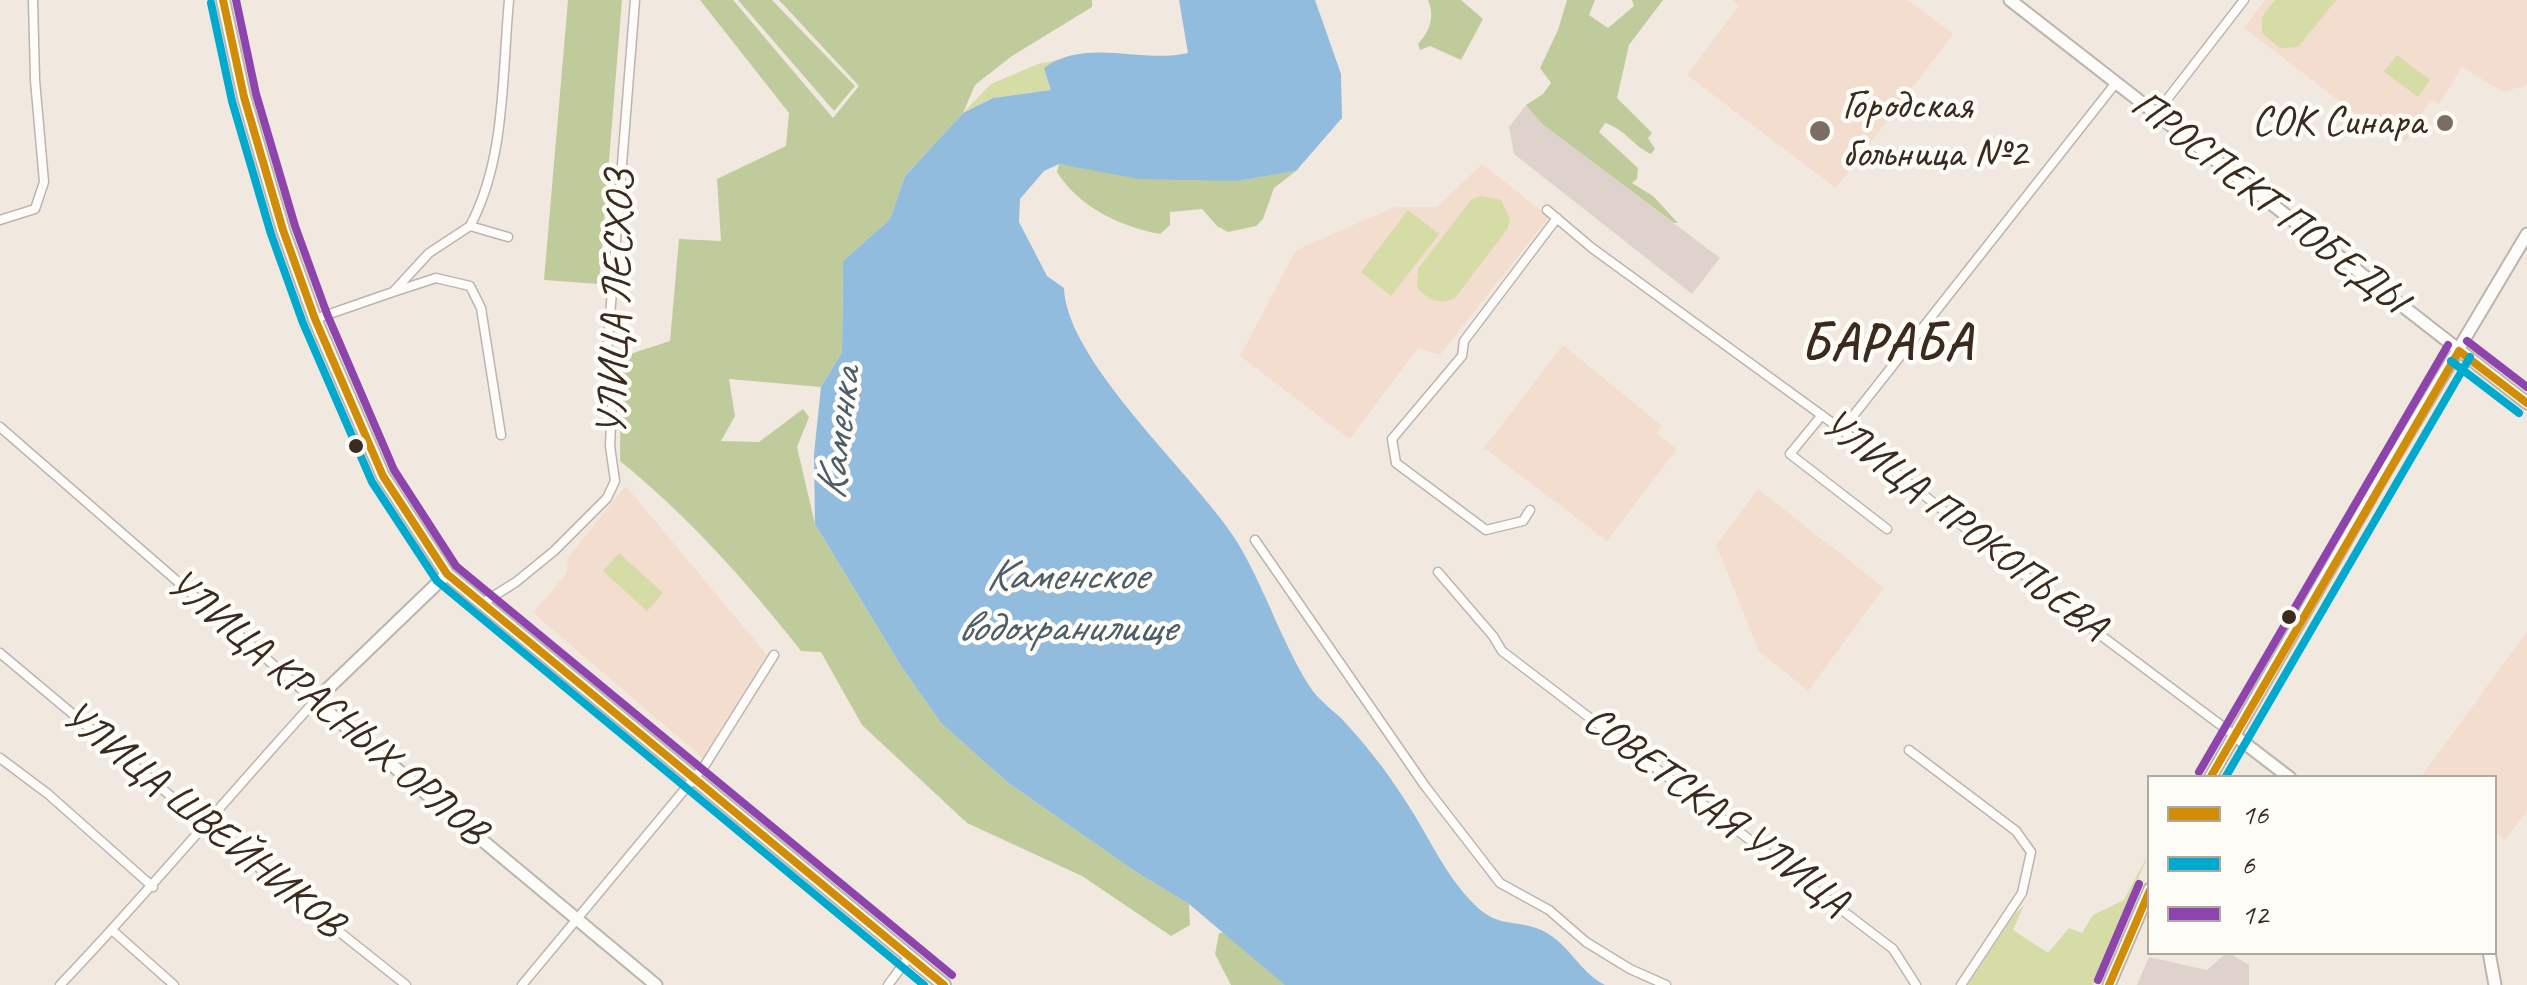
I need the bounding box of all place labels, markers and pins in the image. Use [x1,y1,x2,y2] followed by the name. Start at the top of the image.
[1842,82,2027,180] place label: Городская больница №2
[2252,98,2425,148] place label: СОК Синара
[2434,112,2456,134] marker: СОК Синара
[1807,118,1833,144] marker: Городская больница №2
[346,436,366,456] unlabelled marker
[2279,607,2299,627] unlabelled marker

